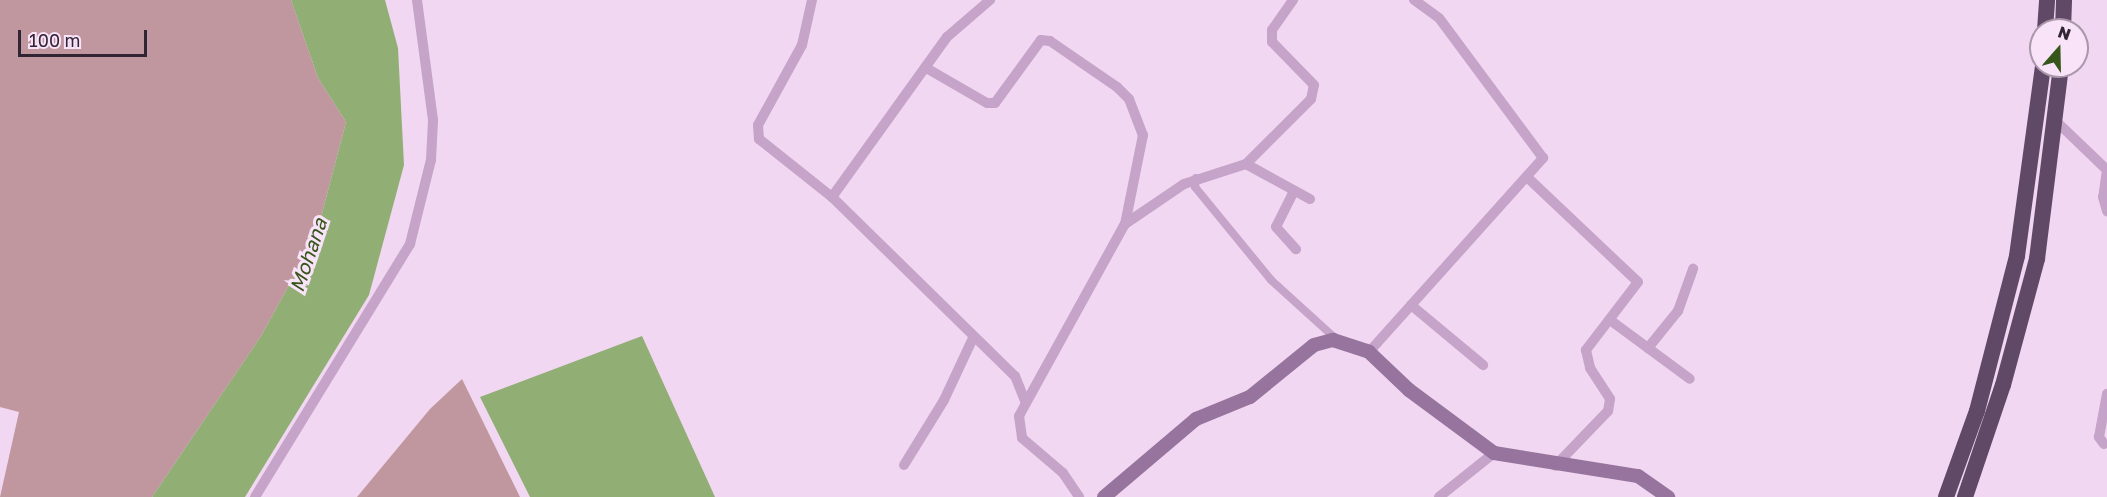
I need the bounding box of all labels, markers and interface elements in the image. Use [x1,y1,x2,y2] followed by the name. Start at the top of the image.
[21,18,150,56] scale bar
[2029,18,2089,78] north arrow
[2055,21,2074,44] text: N
[29,29,80,51] text: 100 m
[284,215,332,295] water label: Mohana

